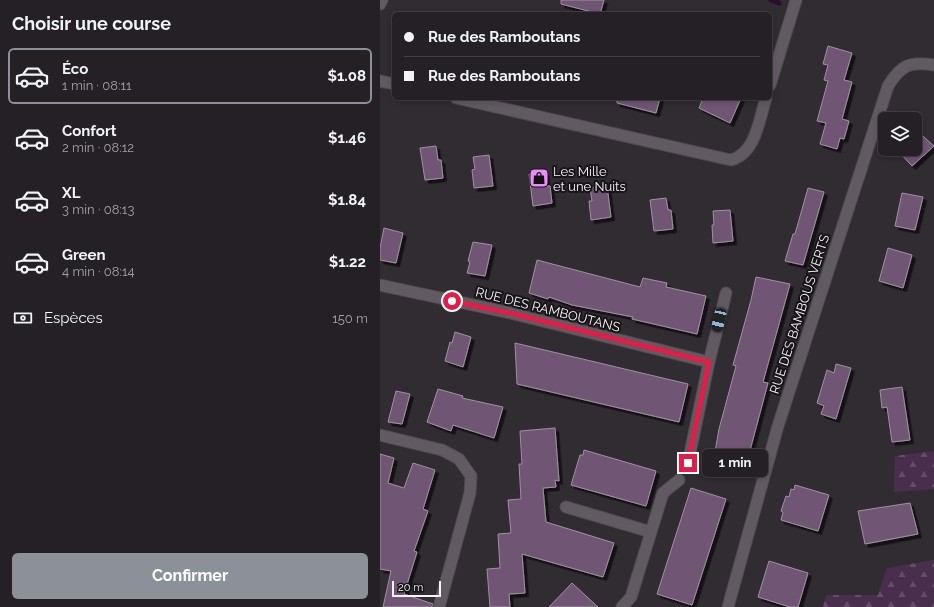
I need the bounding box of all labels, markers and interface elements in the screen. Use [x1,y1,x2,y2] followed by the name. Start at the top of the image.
[12,13,171,34] text: Choisir une course
[428,28,580,46] text: Rue des Ramboutans
[14,58,50,94] icon: car
[62,60,88,78] text: Éco
[327,67,366,85] text: $1.08
[428,67,580,85] text: Rue des Ramboutans
[62,78,132,93] text: 1 min · 08:11
[878,112,922,156] map controls
[878,112,922,156] button: layers
[14,120,50,156] icon: car
[62,122,116,140] text: Confort
[328,129,366,147] text: $1.46
[62,140,134,155] text: 2 min · 08:12
[553,164,626,194] place label: Les Mille et une Nuits
[528,167,550,189] shop icon: Les Mille et une Nuits
[14,182,50,218] icon: car
[62,184,80,202] text: XL
[328,191,366,209] text: $1.84
[62,202,134,217] text: 3 min · 08:13
[767,233,832,396] street label: RUE DES BAMBOUS VERTS
[14,244,50,280] icon: car
[62,246,106,264] text: Green
[329,253,366,271] text: $1.22
[62,264,135,279] text: 4 min · 08:14
[474,284,622,335] street label: RUE DES RAMBOUTANS
[443,292,461,310] route start
[12,307,34,329] icon: cash
[710,307,728,333] car
[44,309,103,327] text: Espèces
[332,311,368,326] text: 150 m
[702,449,768,477] callout: 1 min
[679,454,697,472] route end
[719,455,751,470] text: 1 min
[12,553,368,599] button: Confirmer
[392,579,441,598] scale bar
[398,581,423,594] text: 20 m

